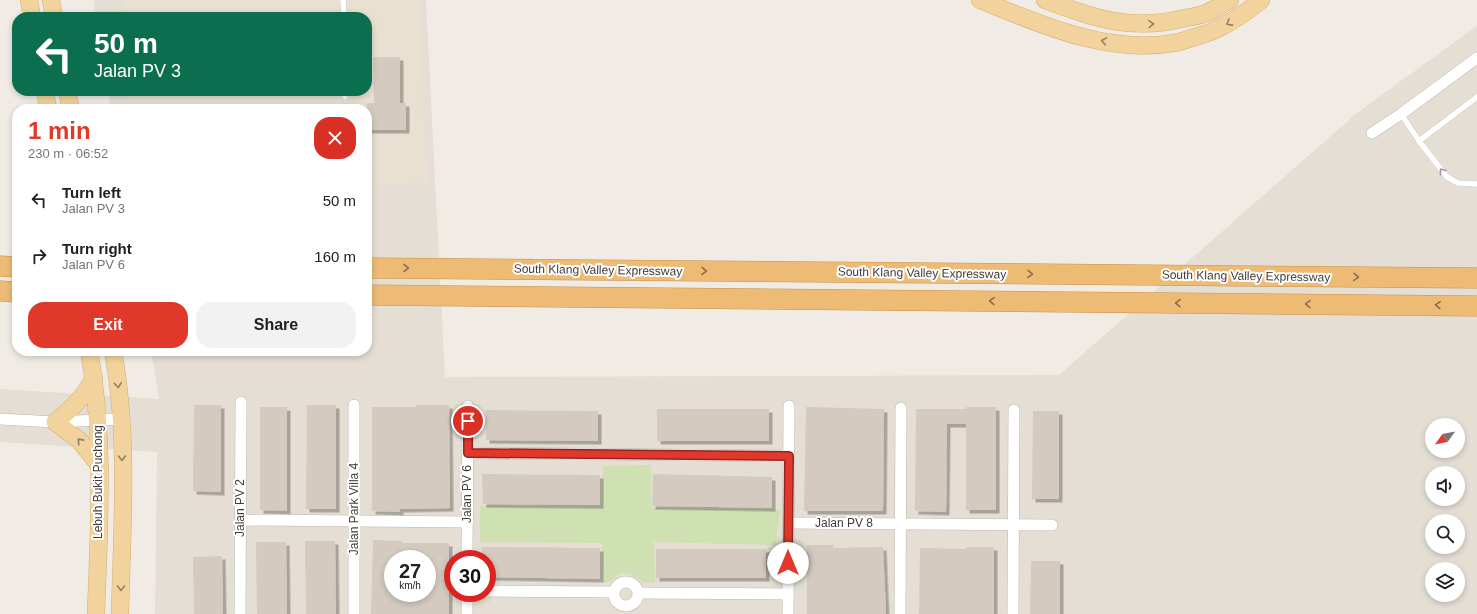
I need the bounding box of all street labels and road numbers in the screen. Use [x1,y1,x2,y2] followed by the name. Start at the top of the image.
[514,262,682,278] street label: South Klang Valley Expressway
[838,265,1006,281] street label: South Klang Valley Expressway
[1162,268,1330,284] street label: South Klang Valley Expressway
[91,425,105,539] street label: Lebuh Bukit Puchong
[347,462,361,555] street label: Jalan Park Villa 4
[460,465,474,523] street label: Jalan PV 6
[233,479,247,537] street label: Jalan PV 2
[815,516,873,530] street label: Jalan PV 8

